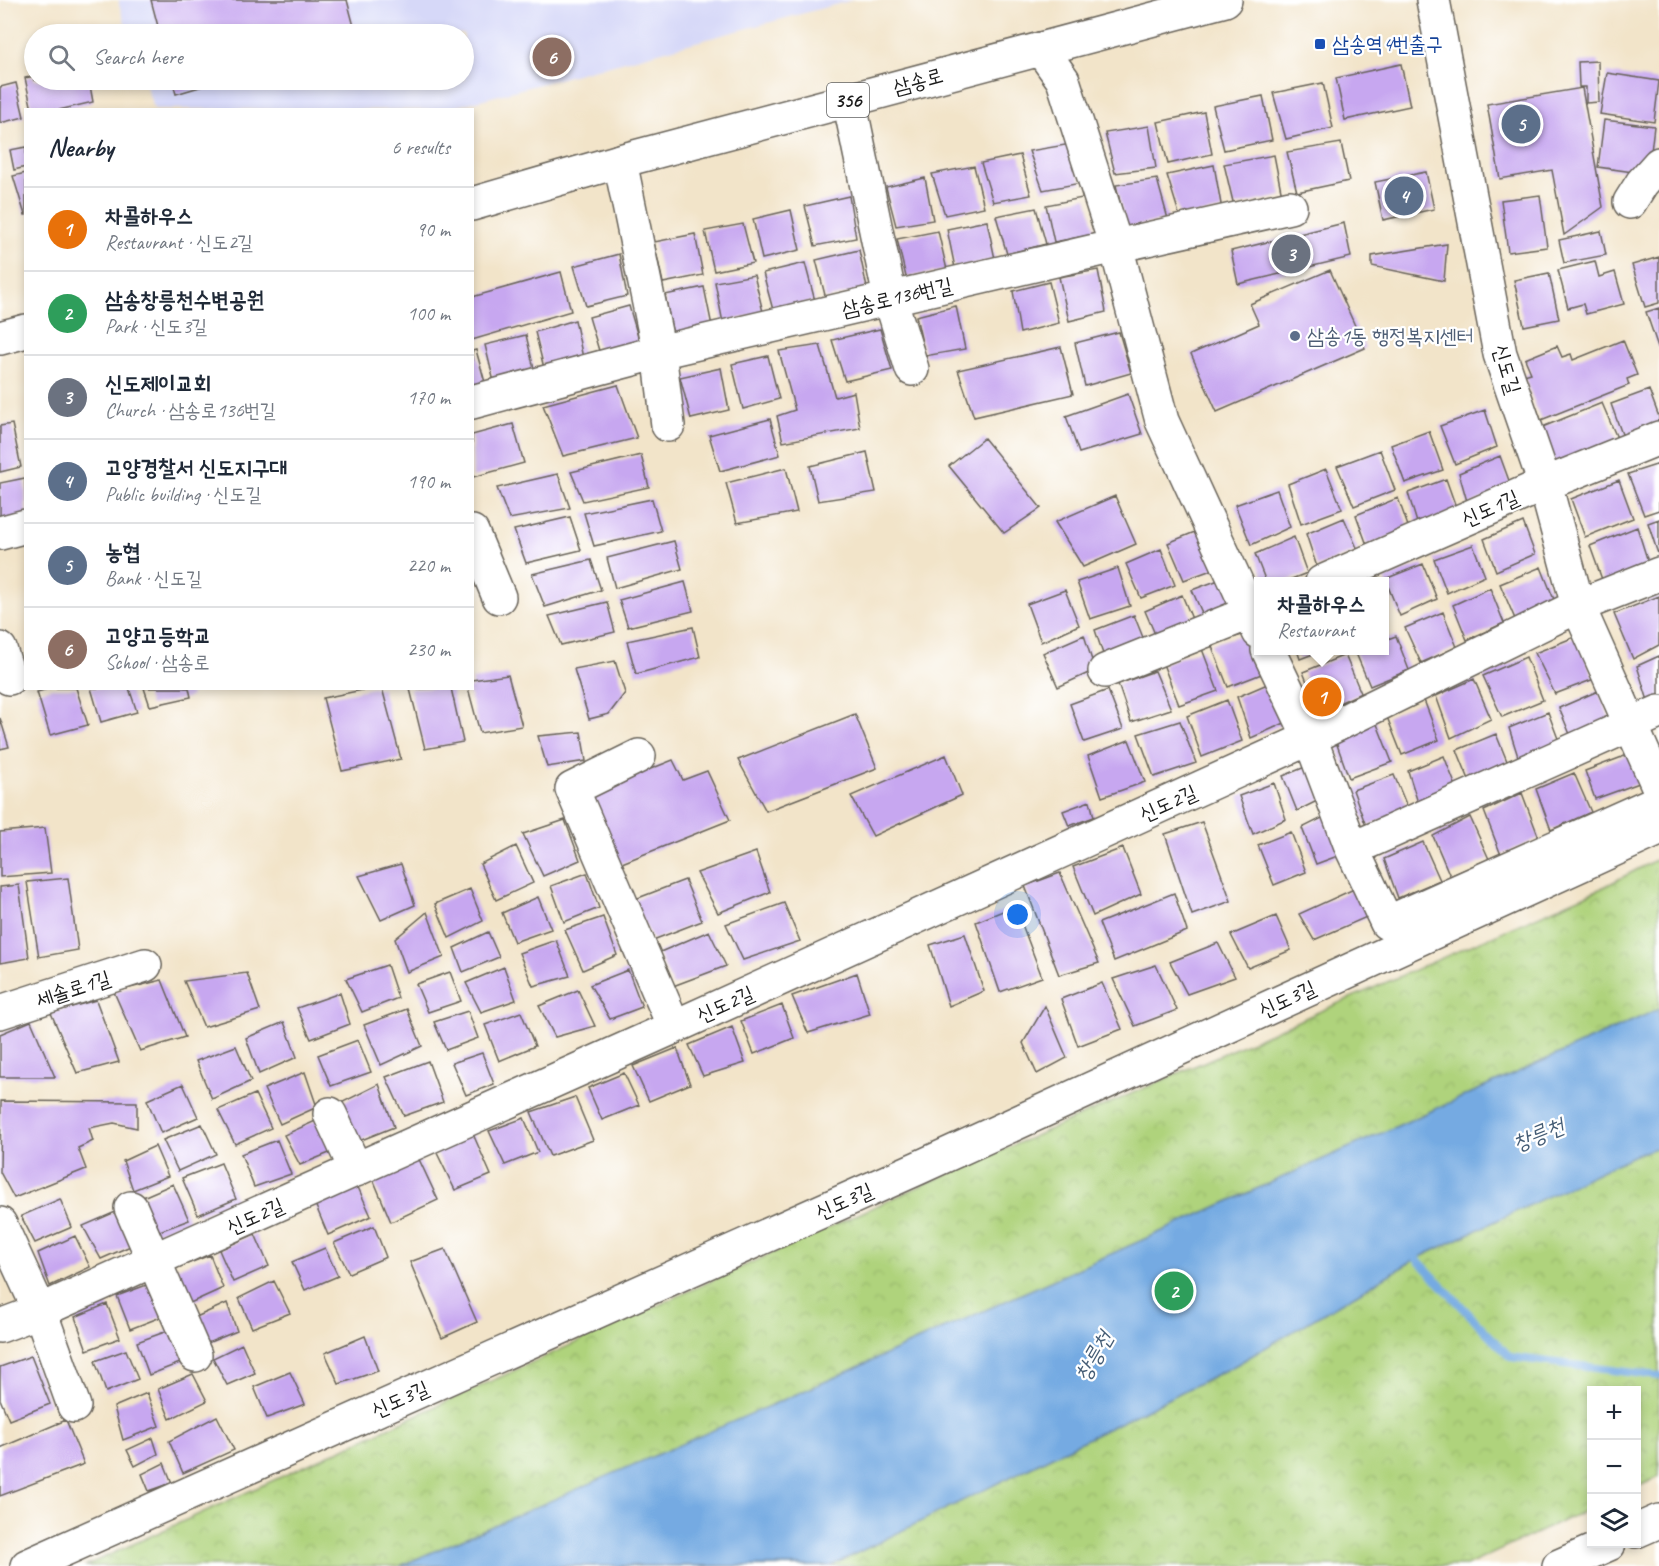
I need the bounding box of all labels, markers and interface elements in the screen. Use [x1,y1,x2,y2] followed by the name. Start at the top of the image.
[24,24,474,90] search box
[1332,31,1443,57] place label: 삼송역4번출구
[532,34,572,80] pin: 6
[1313,37,1327,51] marker: 삼송역4번출구
[45,41,78,74] icon: search
[93,43,183,71] text: Search here
[890,62,946,100] street label: 삼송로
[827,83,869,117] road number: 356
[1502,102,1540,146] pin: 5
[48,131,113,164] text: Nearby
[391,135,450,160] text: 6 results
[1384,174,1424,218] pin: 4
[105,202,194,230] text: 차콜하우스
[63,217,72,242] text: 1
[416,217,450,242] text: 90 m
[105,230,253,255] text: Restaurant · 신도2길
[1272,232,1310,276] pin: 3
[839,272,955,322] street label: 삼송로136번길
[105,286,264,314] text: 삼송창릉천수변공원
[63,301,72,326] text: 2
[407,301,450,326] text: 100 m
[105,314,207,339] text: Park · 신도3길
[1307,323,1474,349] place label: 삼송1동 행정복지센터
[1288,329,1302,343] marker: 삼송1동 행정복지센터
[1487,341,1527,397] street label: 신도길
[105,370,211,398] text: 신도제이교회
[63,385,72,410] text: 3
[407,385,450,410] text: 170 m
[105,398,276,423] text: Church · 삼송로136번길
[105,454,287,482] text: 고양경찰서 신도지구대
[63,469,72,494] text: 4
[407,469,450,494] text: 190 m
[105,482,262,507] text: Public building · 신도길
[1457,484,1523,532] street label: 신도1길
[105,538,140,566] text: 농협
[63,553,72,578] text: 5
[407,553,450,578] text: 220 m
[105,566,202,591] text: Bank · 신도길
[1254,577,1389,655] popup
[1277,590,1366,618] text: 차콜하우스
[1277,618,1355,643] text: Restaurant
[105,622,211,650] text: 고양고등학교
[63,637,72,662] text: 6
[407,637,450,662] text: 230 m
[105,650,210,675] text: School · 삼송로
[1302,674,1342,720] pin: 1
[1135,779,1201,827] street label: 신도2길
[1003,900,1032,929] your location
[32,965,114,1013] street label: 세솔로1길
[1254,974,1320,1023] street label: 신도3길
[692,980,758,1028] street label: 신도2길
[1509,1111,1570,1158] water label: 창릉천
[811,1177,877,1225] street label: 신도3길
[222,1192,288,1240] street label: 신도2길
[1154,1268,1194,1314] pin: 2
[1068,1325,1120,1386] water label: 창릉천
[367,1375,433,1423] street label: 신도3길
[1587,1386,1641,1548] map controls
[1587,1386,1641,1440] button: +
[1587,1440,1641,1494] button: −
[1587,1494,1641,1548] button: layers

